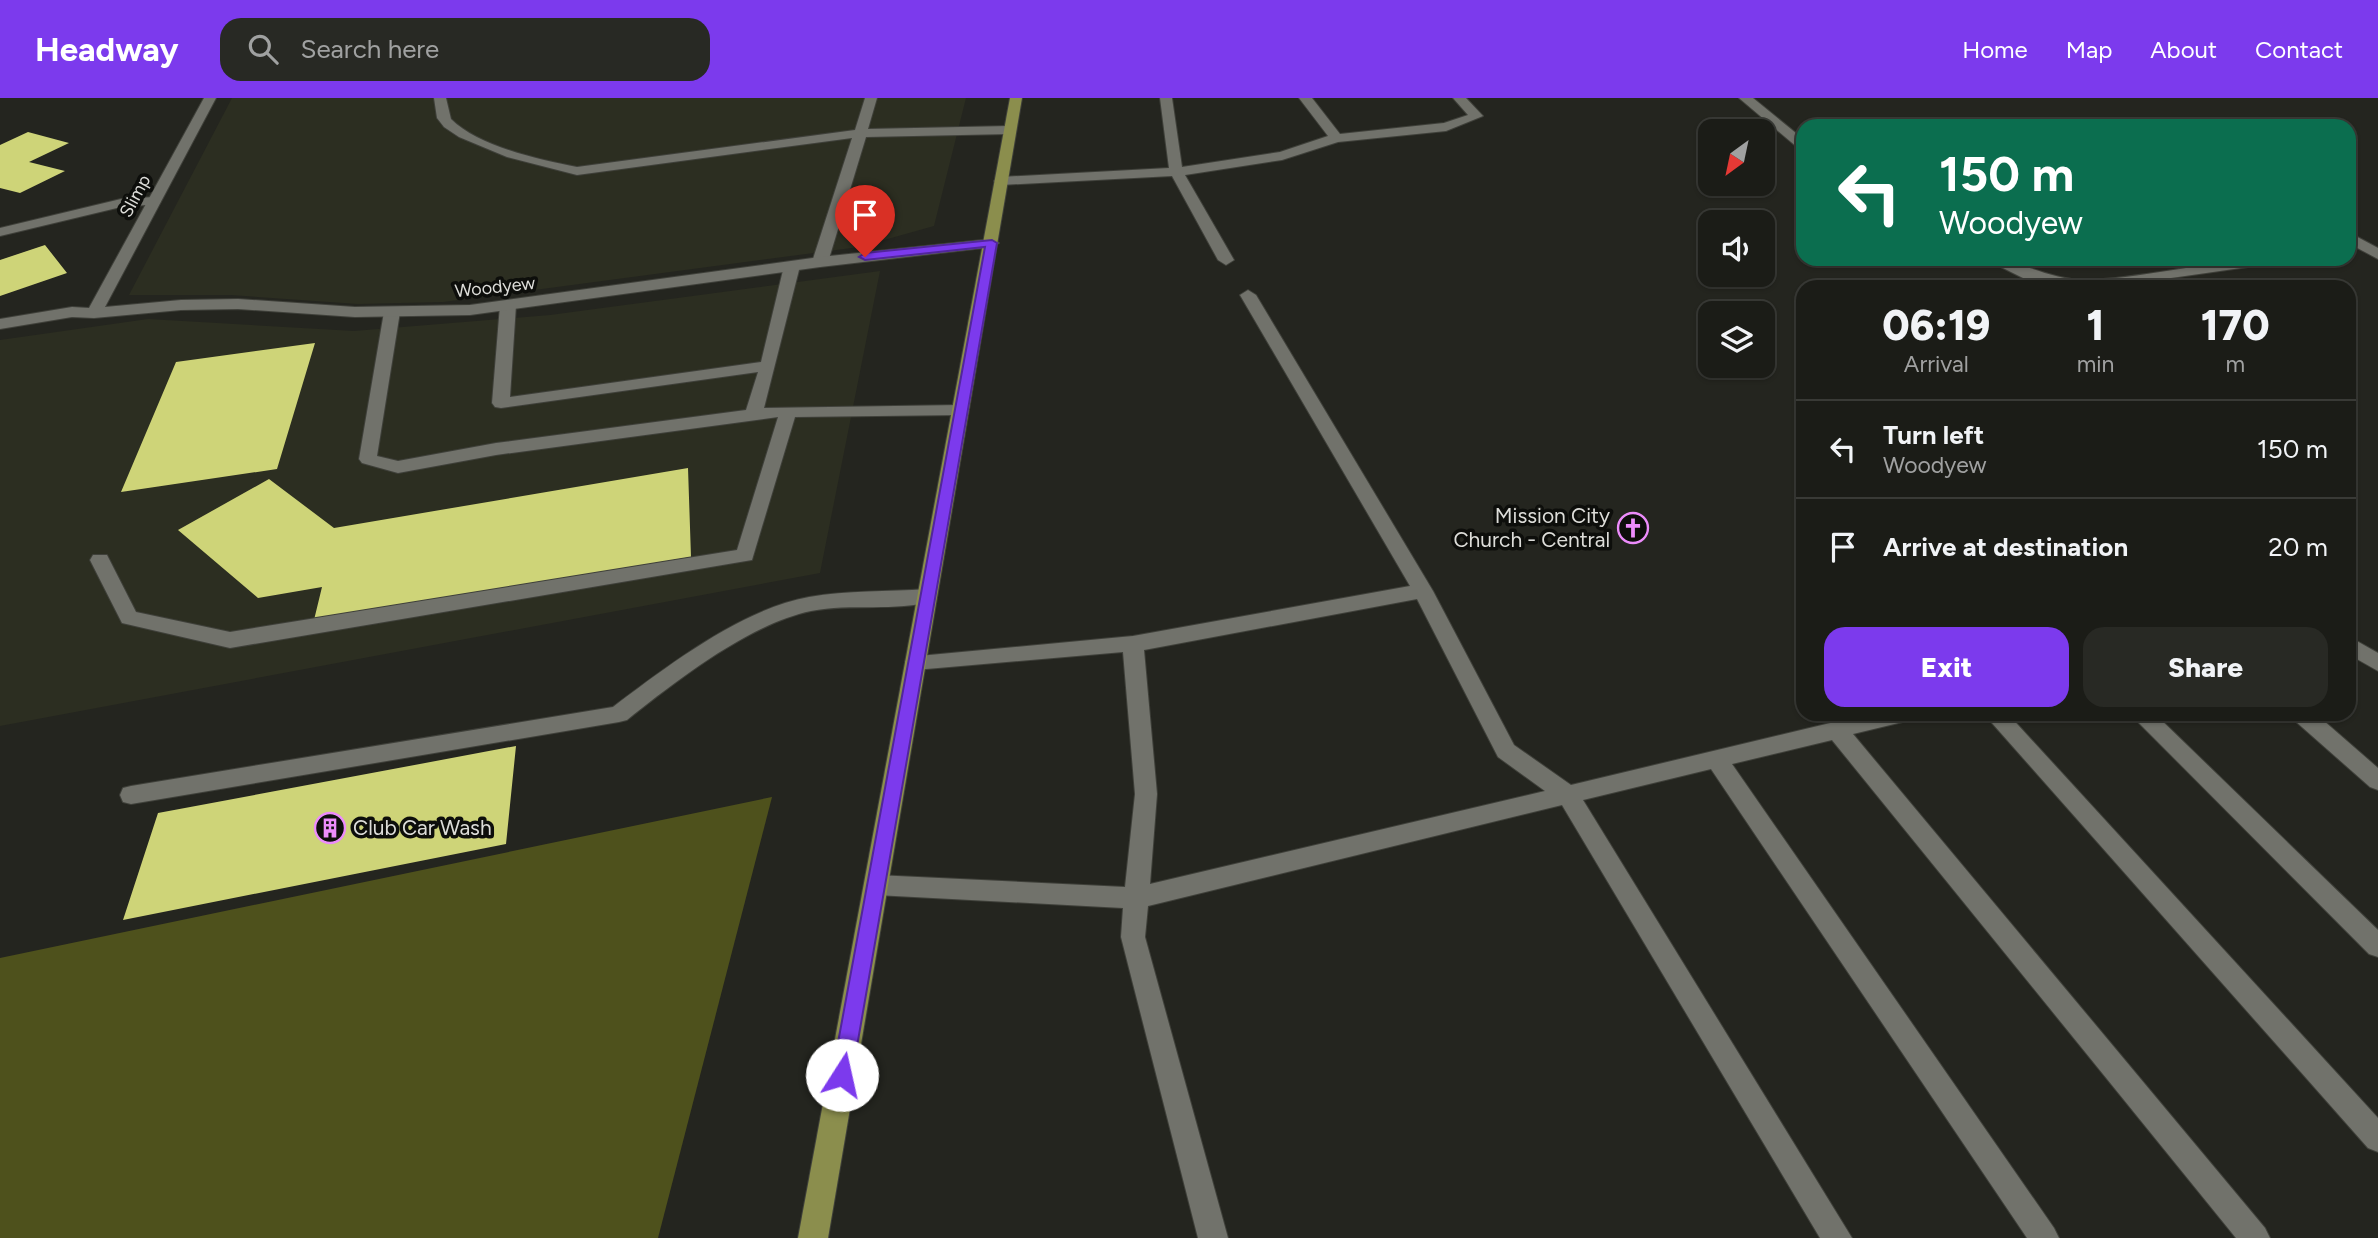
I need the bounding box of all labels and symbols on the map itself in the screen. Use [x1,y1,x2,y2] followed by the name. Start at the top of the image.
[1698,119,1774,196] north arrow
[115,171,155,221] street label: Slimp
[835,185,895,257] pin
[454,272,536,302] street label: Woodyew
[1453,503,1610,552] place label: Mission City Church - Central
[1616,511,1650,545] church icon: Mission City Church - Central
[313,811,347,845] building icon: Club Car Wash
[353,815,492,840] place label: Club Car Wash
[805,1038,879,1112] position arrow

